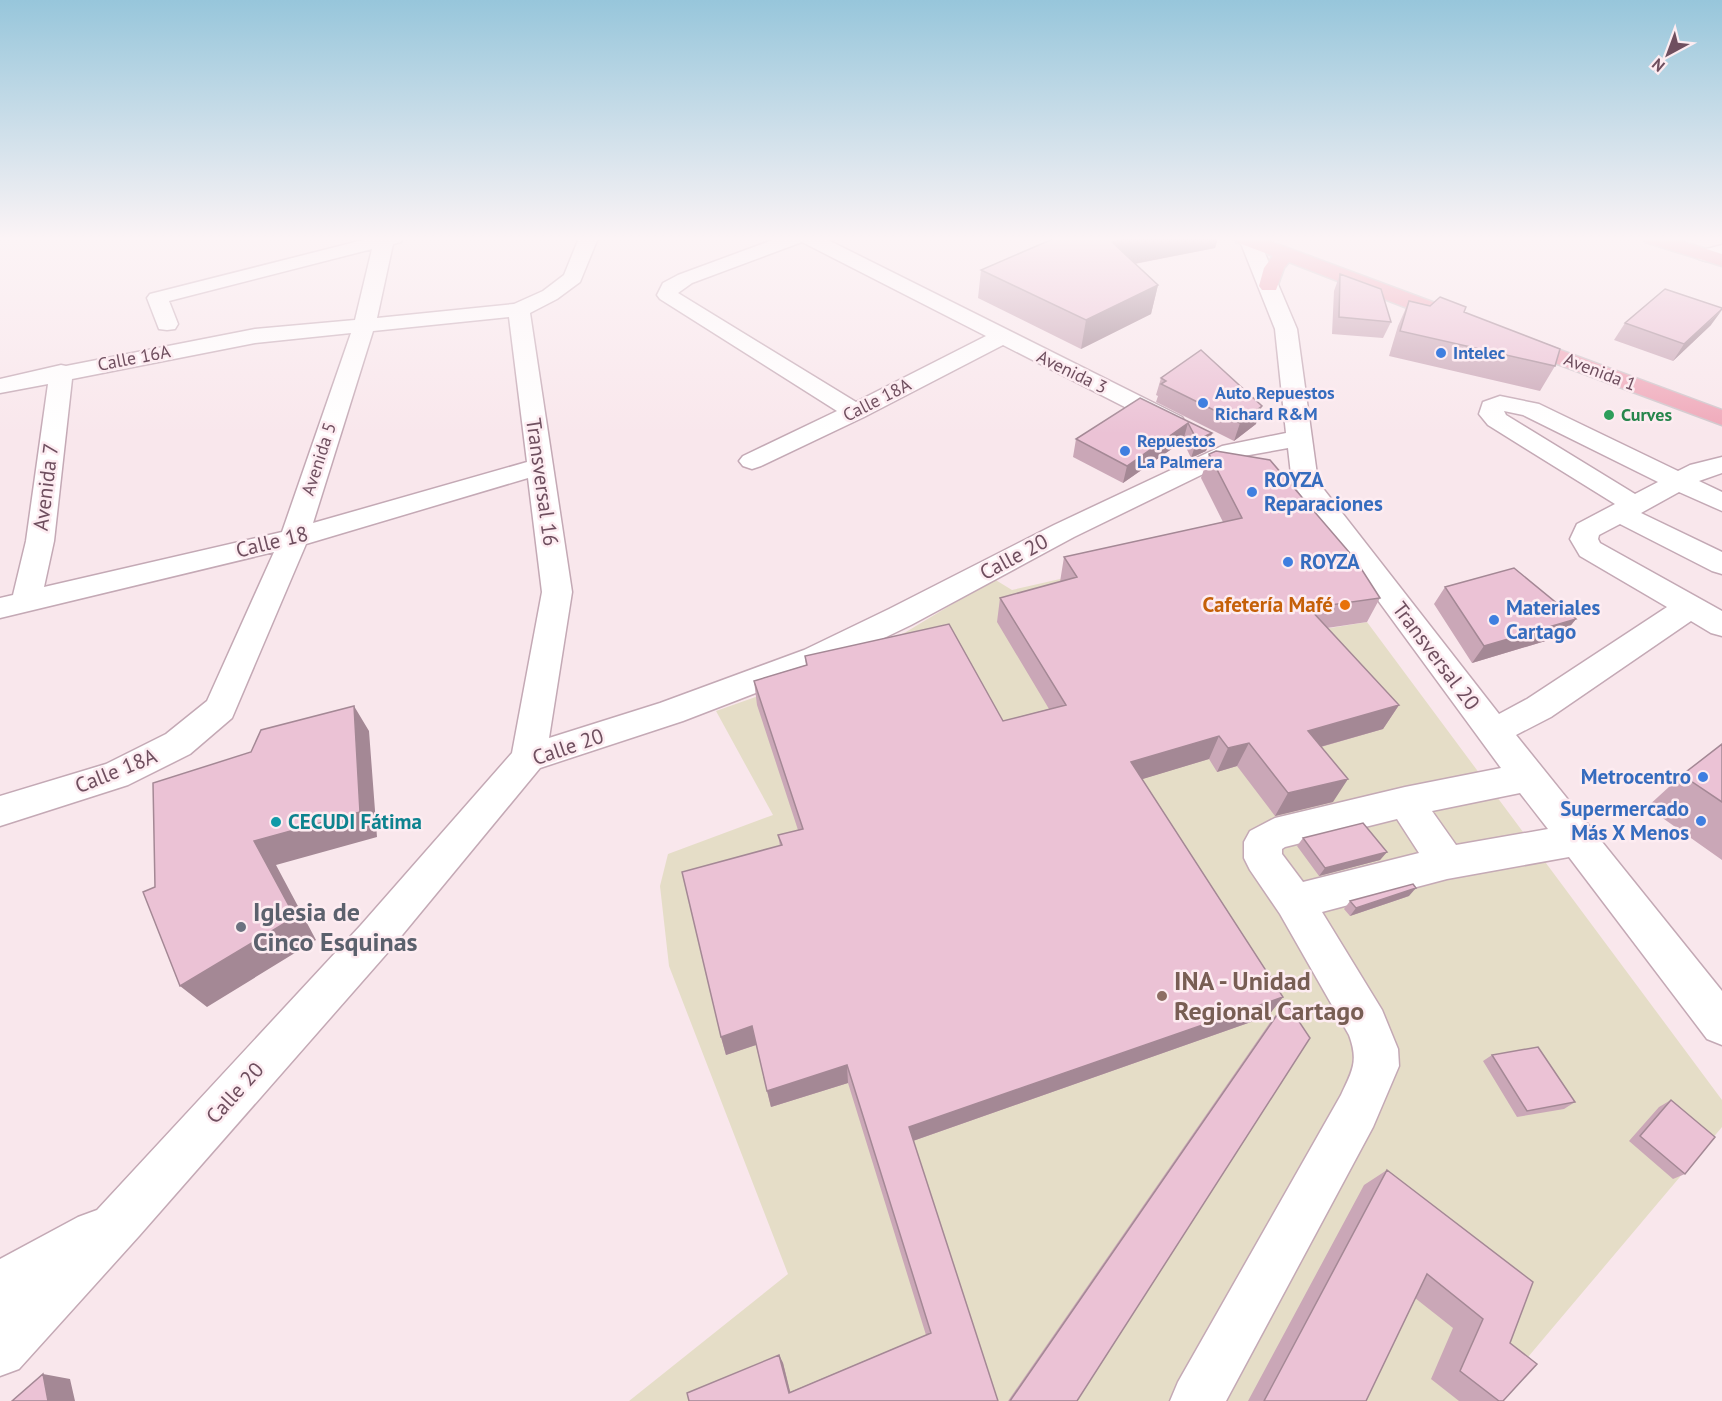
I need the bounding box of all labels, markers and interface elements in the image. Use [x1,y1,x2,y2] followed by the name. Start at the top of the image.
[1638,24,1698,84] north arrow
[1648,54,1669,76] text: N
[96,339,173,376] street label: Calle 16A
[1453,341,1506,364] place label: Intelec
[1033,345,1111,398] street label: Avenida 3
[1434,346,1448,360] marker: Intelec
[1561,347,1640,396] street label: Avenida 1
[839,372,915,426] street label: Calle 18A
[1215,381,1335,425] place label: Auto Repuestos Richard R&M
[1196,396,1210,410] marker: Auto Repuestos Richard R&M
[1621,403,1672,426] place label: Curves
[1602,408,1616,422] marker: Curves
[520,416,565,548] street label: Transversal 16
[296,419,341,498] street label: Avenida 5
[1137,429,1223,473] place label: Repuestos La Palmera
[27,442,64,532] street label: Avenida 7
[1118,444,1132,458] marker: Repuestos La Palmera
[1264,466,1383,517] place label: ROYZA Reparaciones
[1245,485,1259,499] marker: ROYZA Reparaciones
[233,520,311,564] street label: Calle 18
[975,527,1053,586] street label: Calle 20
[1300,548,1360,575] place label: ROYZA
[1281,555,1295,569] marker: ROYZA
[1203,591,1333,618] place label: Cafetería Mafé
[1506,594,1600,645] place label: Materiales Cartago
[1387,596,1486,715] street label: Transversal 20
[1338,598,1352,612] marker: Cafetería Mafé
[1487,613,1501,627] marker: Materiales Cartago
[529,722,607,771] street label: Calle 20
[71,742,161,799] street label: Calle 18A
[1581,763,1691,790] place label: Metrocentro
[1696,770,1710,784] marker: Metrocentro
[1560,795,1689,846] place label: Supermercado Más X Menos
[288,808,422,835] place label: CECUDI Fátima
[1694,814,1708,828] marker: Supermercado Más X Menos
[269,815,283,829] marker: CECUDI Fátima
[253,895,418,958] place label: Iglesia de Cinco Esquinas
[234,920,248,934] marker: Iglesia de Cinco Esquinas
[1174,964,1364,1027] place label: INA - Unidad Regional Cartago
[1155,989,1169,1003] marker: INA - Unidad Regional Cartago
[200,1056,269,1129] street label: Calle 20

